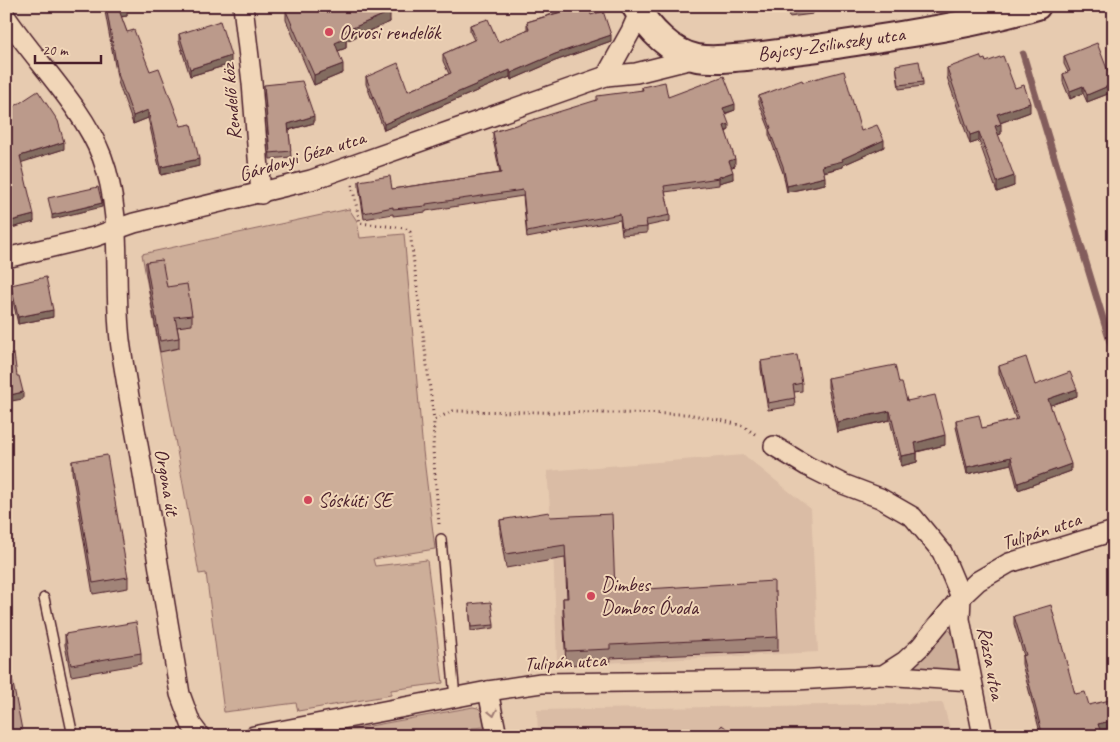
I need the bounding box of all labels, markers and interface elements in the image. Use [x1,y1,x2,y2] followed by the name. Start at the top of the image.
[339,20,442,45] place label: Orvosi rendelők
[756,21,908,67] street label: Bajcsy-Zsilinszky utca
[323,26,335,38] marker: Orvosi rendelők
[35,32,101,64] scale bar
[42,41,69,60] text: 20 m
[215,60,247,141] street label: Rendelő köz
[236,124,370,187] street label: Gárdonyi Géza utca
[149,447,186,520] street label: Orgona út
[318,488,394,513] place label: Sóskúti SE
[302,494,314,506] marker: Sóskúti SE
[998,506,1086,556] street label: Tulipán utca
[601,572,700,620] place label: Dimbes Dombos Óvoda
[585,590,597,602] marker: Dimbes Dombos Óvoda
[972,624,1011,703] street label: Rózsa utca
[524,647,608,677] street label: Tulipán utca
[487,709,498,718] one-way arrow

